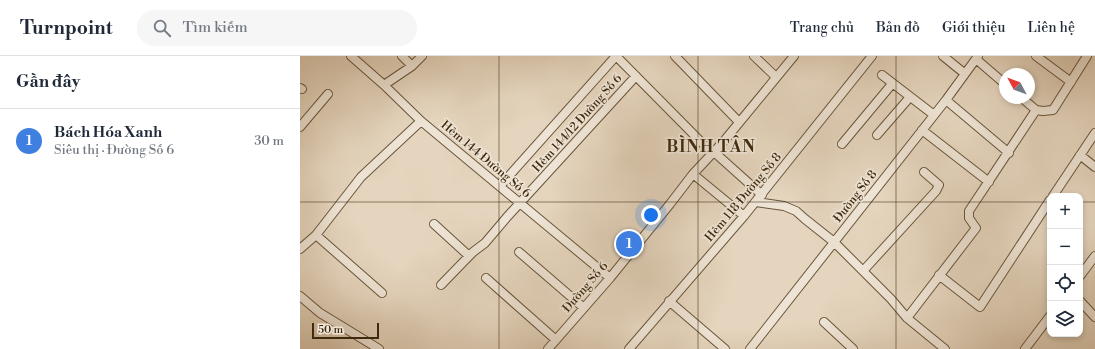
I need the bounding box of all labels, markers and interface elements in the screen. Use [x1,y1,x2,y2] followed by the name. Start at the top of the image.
[137,10,417,46] search box
[20,16,113,40] text: Turnpoint
[151,17,173,39] icon: search
[183,18,248,37] text: Tìm kiếm
[790,19,854,37] text: Trang chủ
[876,19,920,37] text: Bản đồ
[942,19,1005,37] text: Giới thiệu
[1027,19,1075,37] text: Liên hệ
[999,68,1035,104] north arrow
[16,71,80,93] text: Gần đây
[529,71,625,176] street label: Hẻm 144/12 Đường Số 6
[438,117,534,201] street label: Hẻm 144 Đường Số 6
[54,123,162,142] text: Bách Hóa Xanh
[26,133,32,149] text: 1
[254,133,284,149] text: 30 m
[666,135,756,157] district label: BÌNH TÂN
[54,142,174,158] text: Siêu thị · Đường Số 6
[702,150,785,245] street label: Hẻm 118 Đường Số 8
[830,167,880,225] street label: Đường Số 8
[1047,193,1083,337] map controls
[1047,193,1083,229] button: +
[641,205,661,225] your location
[616,229,642,259] pin: 1
[1047,229,1083,265] button: −
[559,259,611,316] street label: Đường Số 6
[1047,265,1083,301] button: locate
[1047,301,1083,337] button: layers
[312,321,379,340] scale bar
[318,323,343,337] text: 50 m

